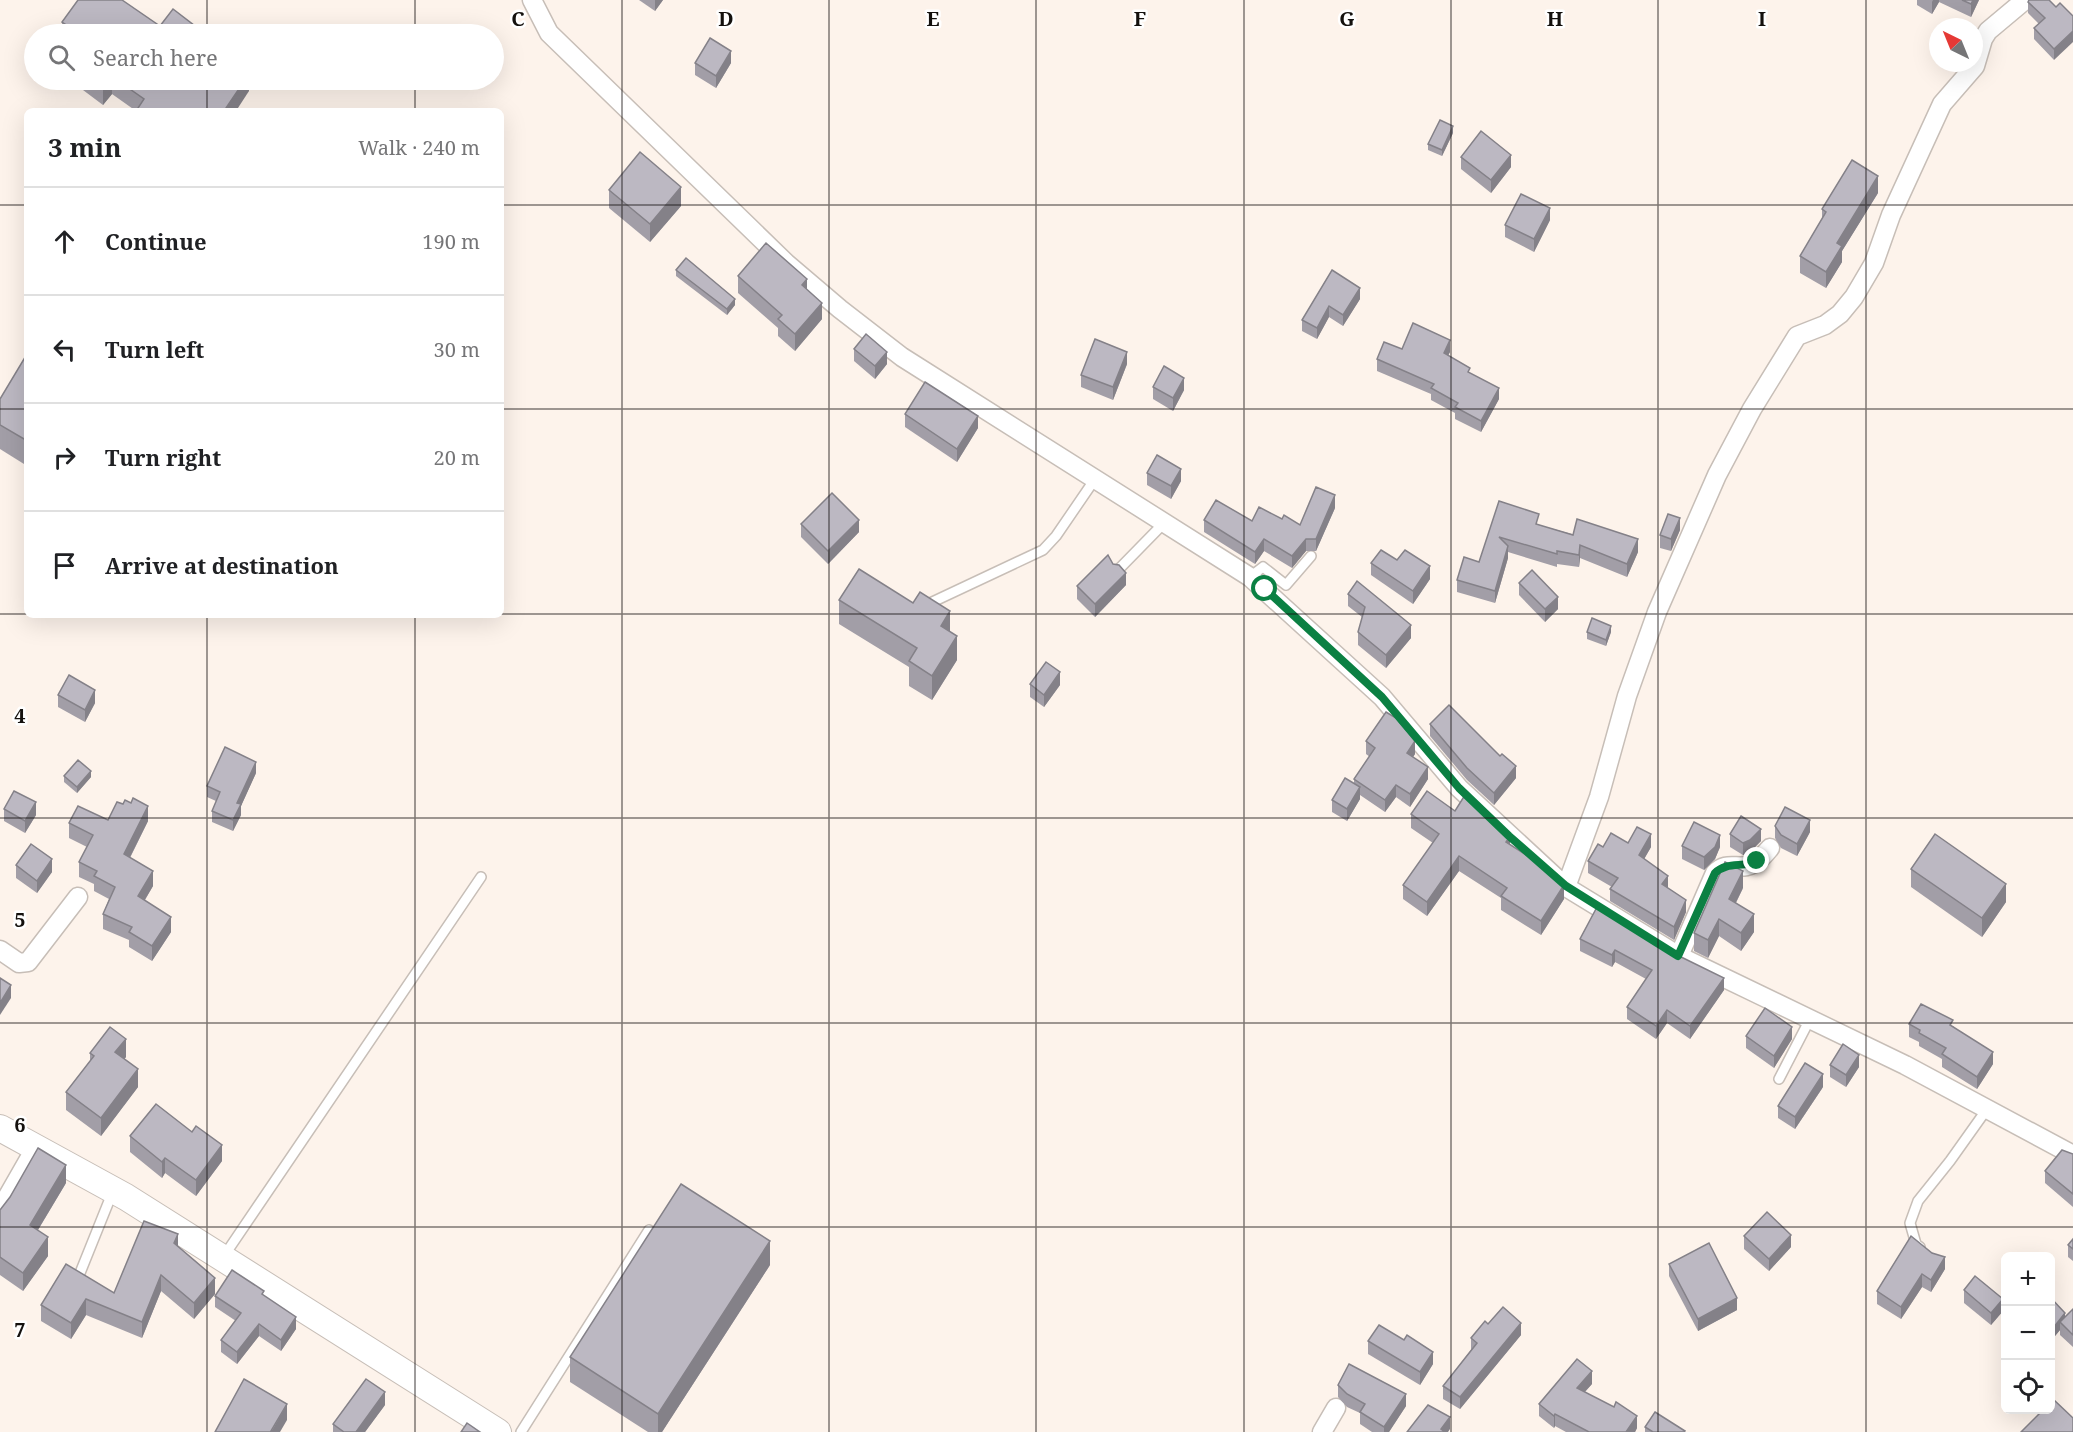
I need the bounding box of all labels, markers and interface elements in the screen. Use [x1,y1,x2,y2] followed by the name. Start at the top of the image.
[511,5,525,32] text: C
[718,5,734,32] text: D
[926,5,940,32] text: E
[1134,5,1146,32] text: F
[1339,5,1355,32] text: G
[1547,5,1563,32] text: H
[1758,5,1766,32] text: I
[1929,18,1983,72] north arrow
[24,24,504,90] search box
[45,41,78,74] icon: search
[93,42,218,72] text: Search here
[48,129,122,165] text: 3 min
[358,134,480,161] text: Walk · 240 m
[48,225,81,258] icon: ahead
[105,226,207,256] text: Continue
[422,228,480,255] text: 190 m
[48,333,81,366] icon: left
[105,334,204,364] text: Turn left
[434,336,480,363] text: 30 m
[48,441,81,474] icon: right
[105,442,221,472] text: Turn right
[434,444,480,471] text: 20 m
[48,549,81,582] icon: arrive
[105,550,339,580] text: Arrive at destination
[1251,575,1277,601] route start
[14,702,26,729] text: 4
[1743,847,1769,873] route end
[14,906,26,933] text: 5
[14,1111,26,1138] text: 6
[2001,1252,2055,1414] map controls
[2001,1252,2055,1306] button: +
[2001,1306,2055,1360] button: −
[14,1316,26,1343] text: 7
[2001,1360,2055,1414] button: locate

